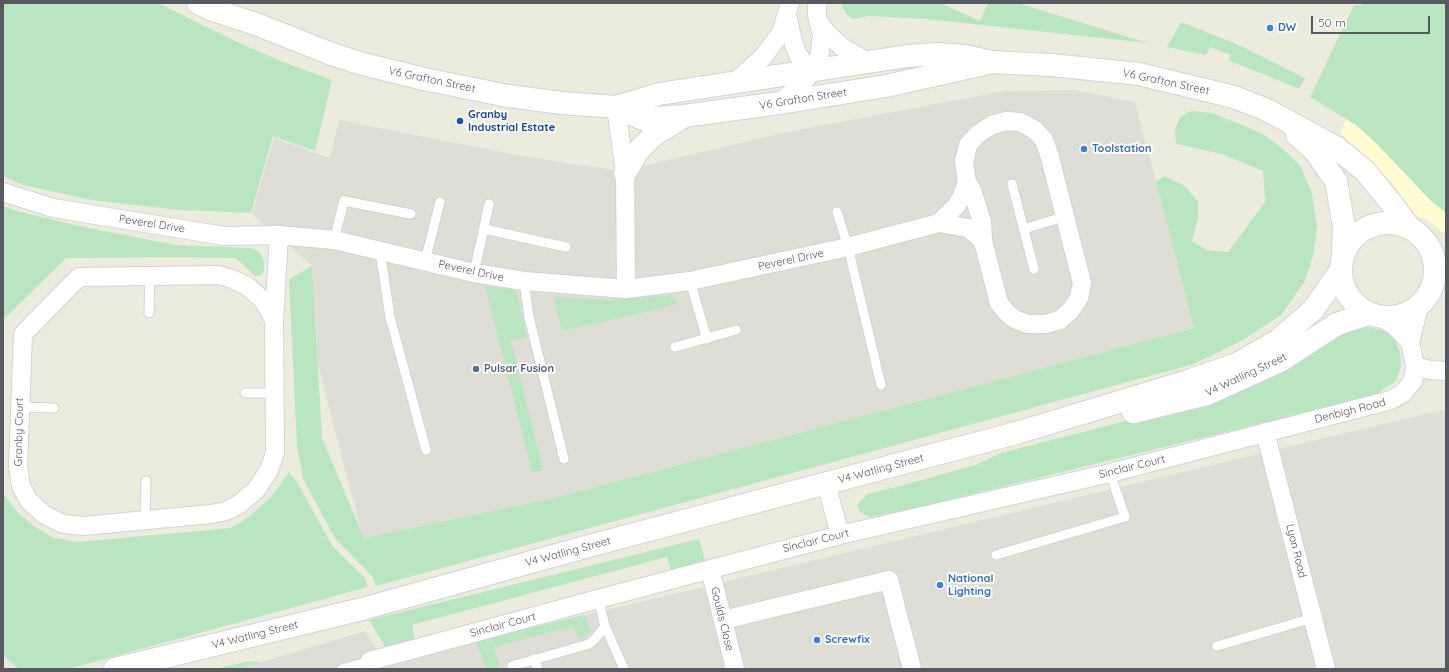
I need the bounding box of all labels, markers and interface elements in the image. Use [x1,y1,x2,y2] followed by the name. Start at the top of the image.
[1313,8,1432,34] scale bar
[1318,15,1346,30] text: 50 m
[1278,21,1296,35] place label: DW
[1265,23,1275,33] marker: DW
[387,64,477,96] street label: V6 Grafton Street
[1121,66,1211,98] street label: V6 Grafton Street
[758,86,848,112] street label: V6 Grafton Street
[468,108,555,134] place label: Granby Industrial Estate
[455,116,465,126] marker: Granby Industrial Estate
[1092,142,1151,156] place label: Toolstation
[1079,144,1089,154] marker: Toolstation
[118,212,186,236] street label: Peverel Drive
[757,247,825,273] street label: Peverel Drive
[437,258,505,284] street label: Peverel Drive
[1203,350,1289,400] street label: V4 Watling Street
[484,362,554,376] place label: Pulsar Fusion
[471,364,481,374] marker: Pulsar Fusion
[1313,396,1387,426] street label: Denbigh Road
[12,398,26,466] street label: Granby Court
[837,451,925,487] street label: V4 Watling Street
[1098,452,1166,482] street label: Sinclair Court
[1283,523,1309,579] street label: Lyon Road
[782,526,850,556] street label: Sinclair Court
[524,534,612,570] street label: V4 Watling Street
[948,572,993,598] place label: National Lighting
[935,580,945,590] marker: National Lighting
[708,586,736,652] street label: Goulds Close
[469,610,537,640] street label: Sinclair Court
[211,618,299,652] street label: V4 Watling Street
[825,633,870,647] place label: Screwfix
[812,635,822,645] marker: Screwfix

